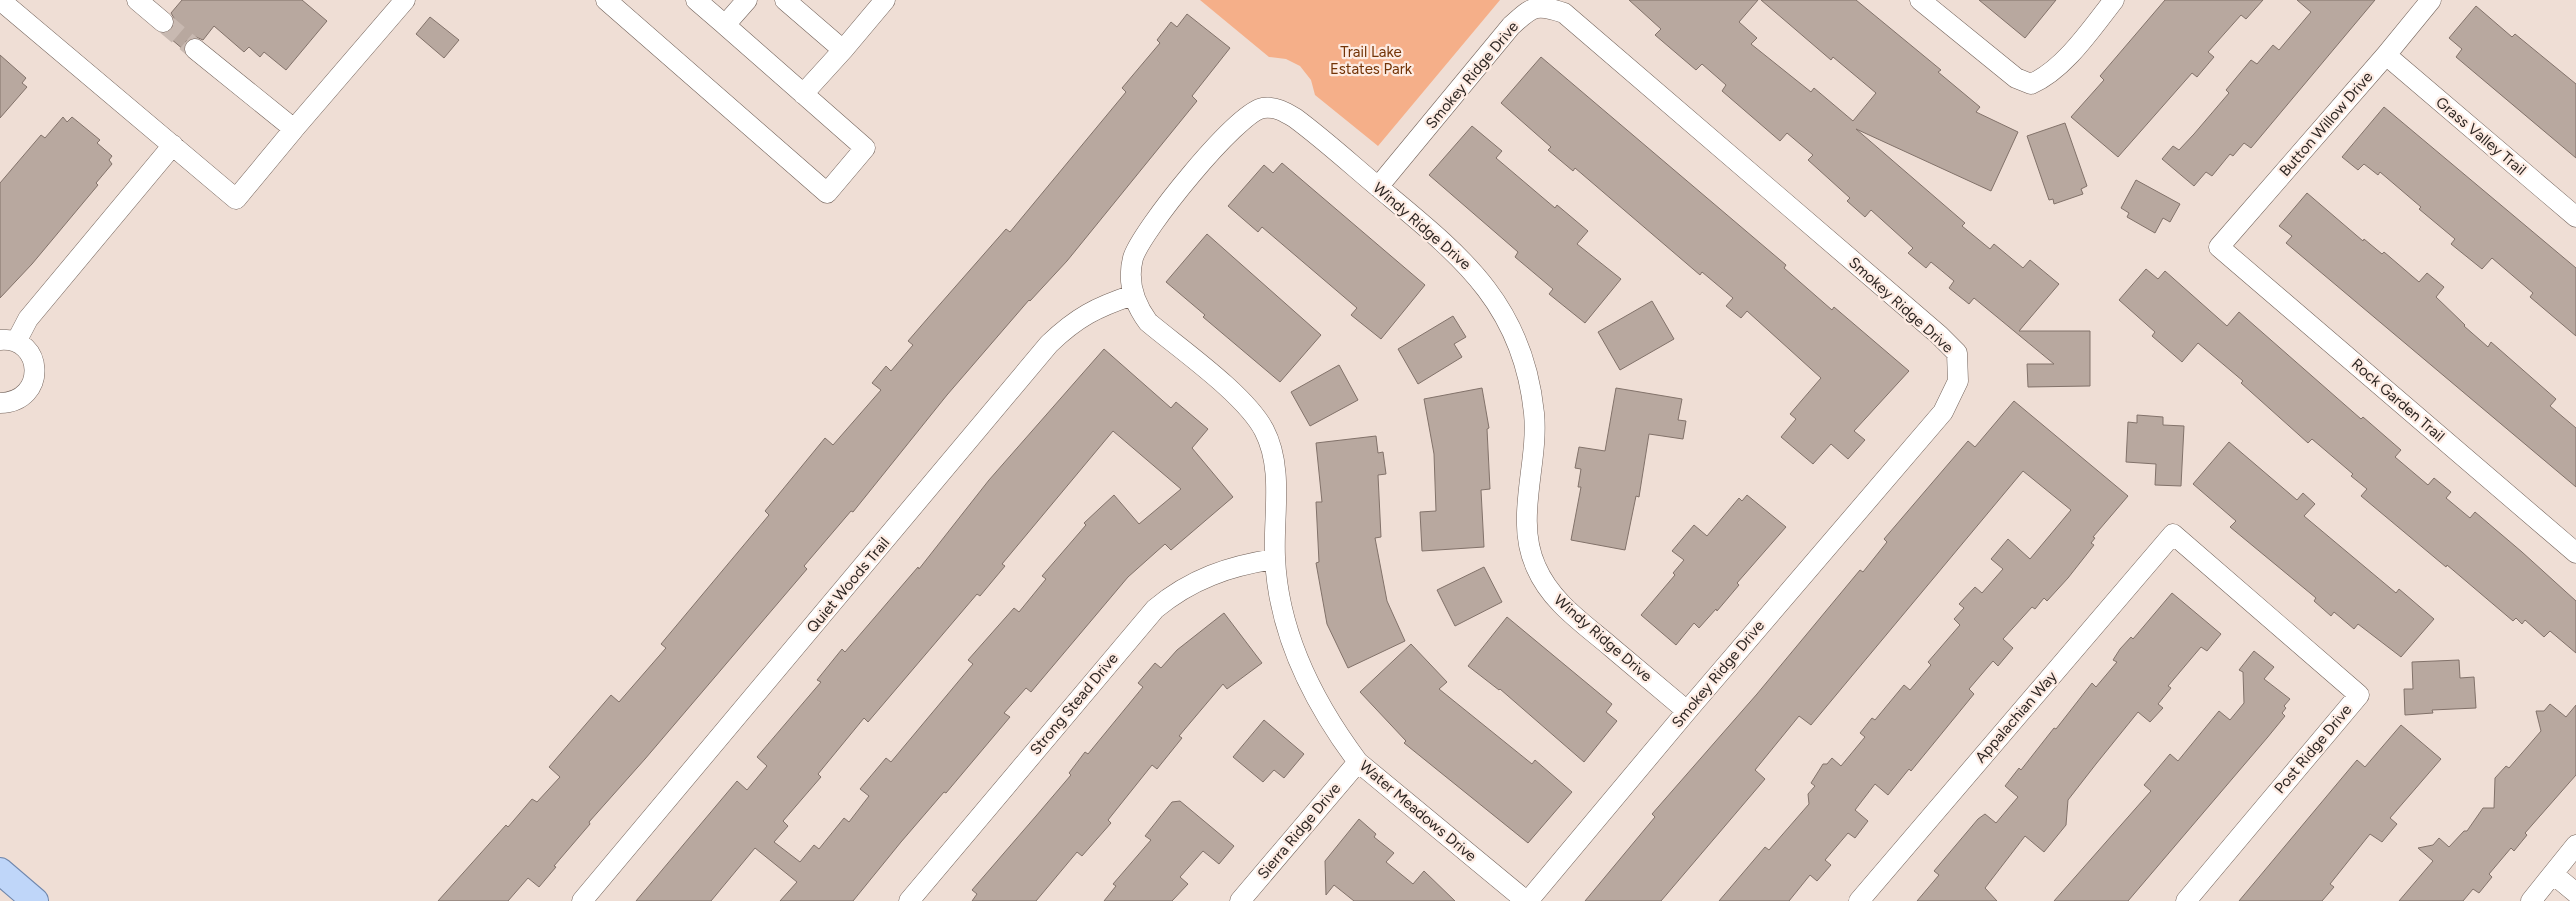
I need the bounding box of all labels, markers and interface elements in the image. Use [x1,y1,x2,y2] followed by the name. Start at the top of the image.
[1422,18,1522,132] street label: Smokey Ridge Drive
[1330,43,1413,78] park label: Trail Lake Estates Park
[2276,68,2376,180] street label: Button Willow Drive
[2432,93,2530,179] street label: Grass Valley Trail
[1369,179,1475,273] street label: Windy Ridge Drive
[1845,253,1957,357] street label: Smokey Ridge Drive
[2348,355,2448,445] street label: Rock Garden Trail
[803,534,893,636] street label: Quiet Woods Trail
[1550,591,1656,685] street label: Windy Ridge Drive
[1668,617,1768,731] street label: Smokey Ridge Drive
[1026,649,1122,759] street label: Strong Stead Drive
[1971,667,2061,766] street label: Appalachian Way
[2271,701,2355,797] street label: Post Ridge Drive
[1356,757,1480,865] street label: Water Meadows Drive
[1254,779,1344,883] street label: Sierra Ridge Drive

